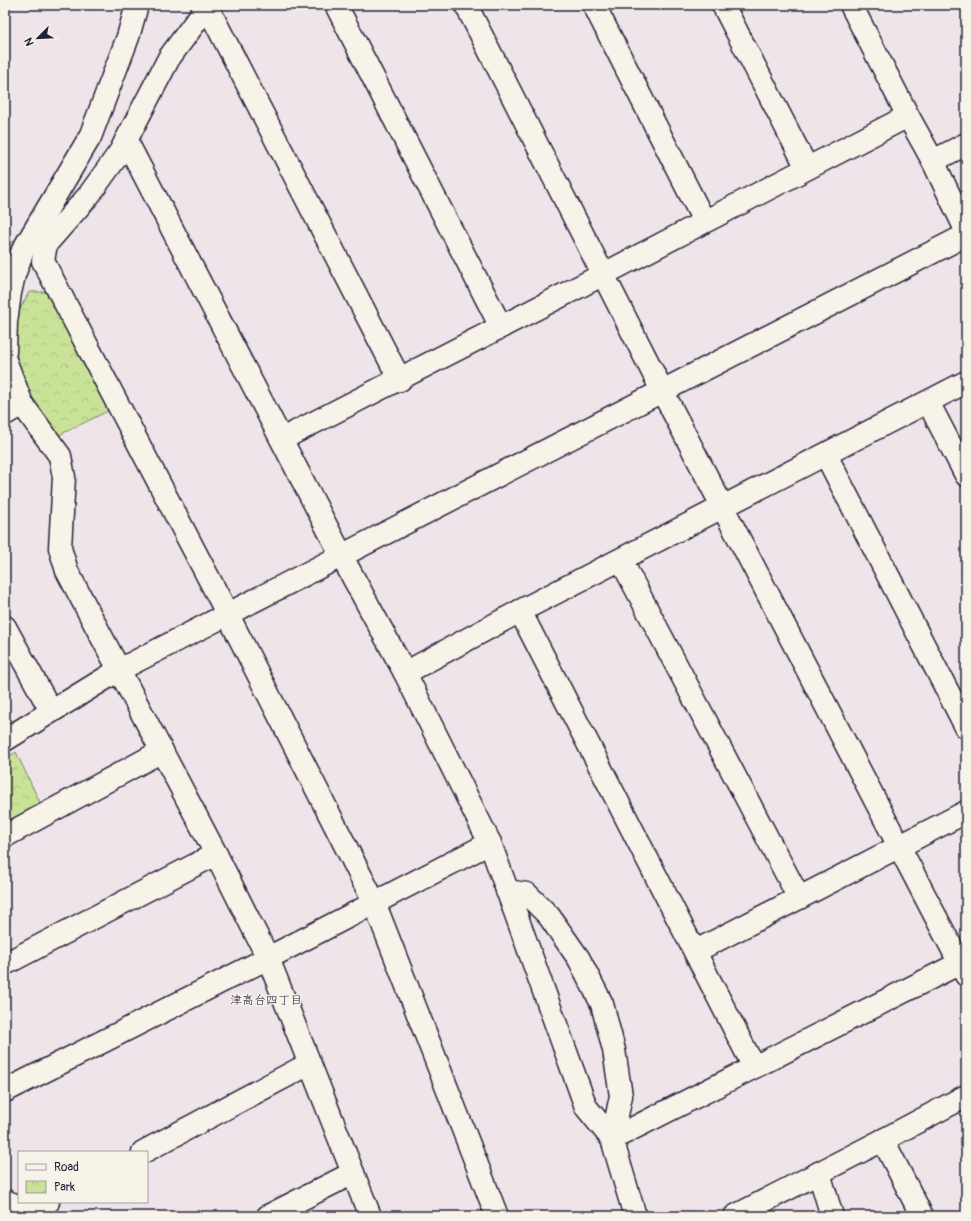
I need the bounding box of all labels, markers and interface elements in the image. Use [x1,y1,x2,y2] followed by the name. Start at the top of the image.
[18,18,58,58] north arrow
[22,35,37,48] text: N
[230,993,302,1008] district label: 津高台四丁目
[18,1151,148,1203] legend
[54,1160,79,1175] text: Road
[54,1180,75,1195] text: Park

